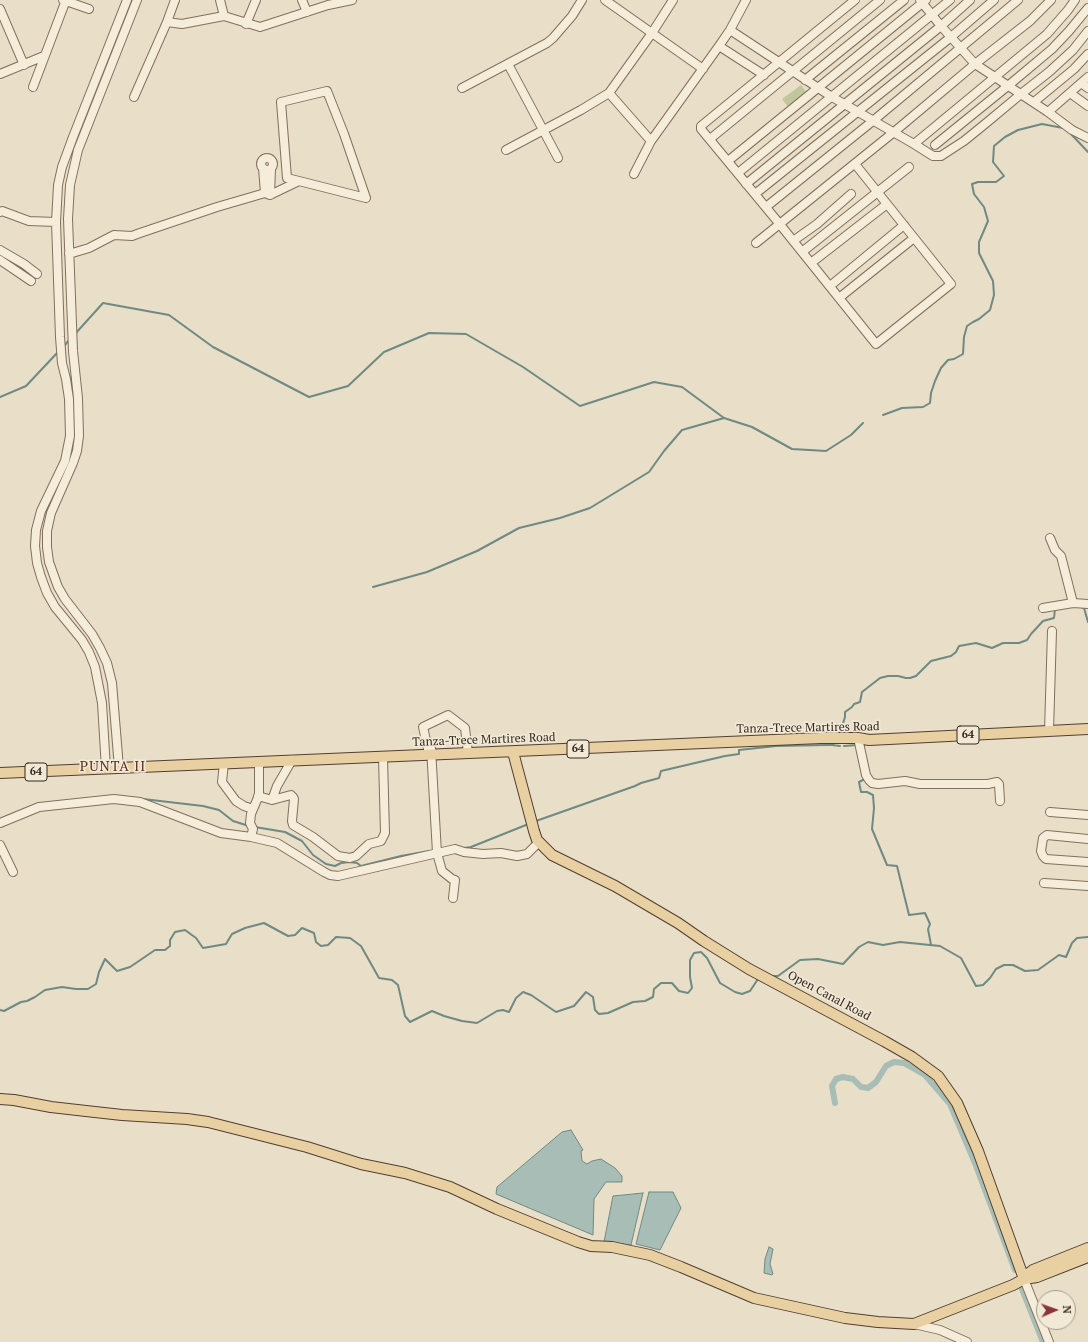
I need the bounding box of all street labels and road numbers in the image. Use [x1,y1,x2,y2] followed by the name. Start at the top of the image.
[736,720,880,736] street label: Tanza-Trece Martires Road
[957,726,979,744] road number: 64
[412,730,556,750] street label: Tanza-Trece Martires Road
[567,740,589,758] road number: 64
[25,763,47,781] road number: 64
[785,968,873,1024] street label: Open Canal Road

